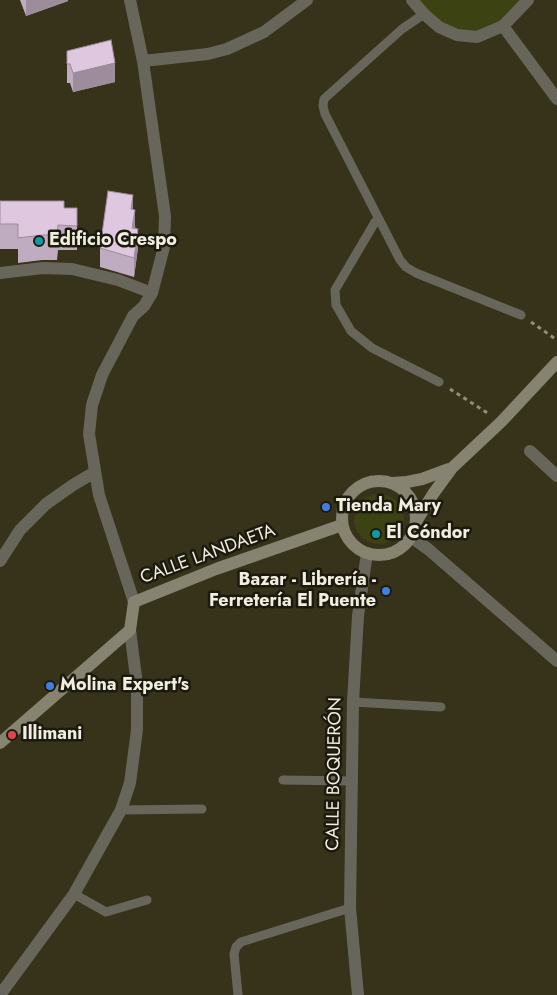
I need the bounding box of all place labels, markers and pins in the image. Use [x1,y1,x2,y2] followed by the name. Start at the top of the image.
[49,230,177,252] place label: Edificio Crespo
[33,235,45,247] marker: Edificio Crespo
[336,496,441,518] place label: Tienda Mary
[320,501,332,513] marker: Tienda Mary
[386,523,470,545] place label: El Cóndor
[370,528,382,540] marker: El Cóndor
[209,570,376,612] place label: Bazar - Librería - Ferretería El Puente
[380,585,392,597] marker: Bazar - Librería - Ferretería El Puente
[60,675,189,697] place label: Molina Expert's
[44,680,56,692] marker: Molina Expert's
[22,724,82,746] place label: Illimani
[6,729,18,741] marker: Illimani

